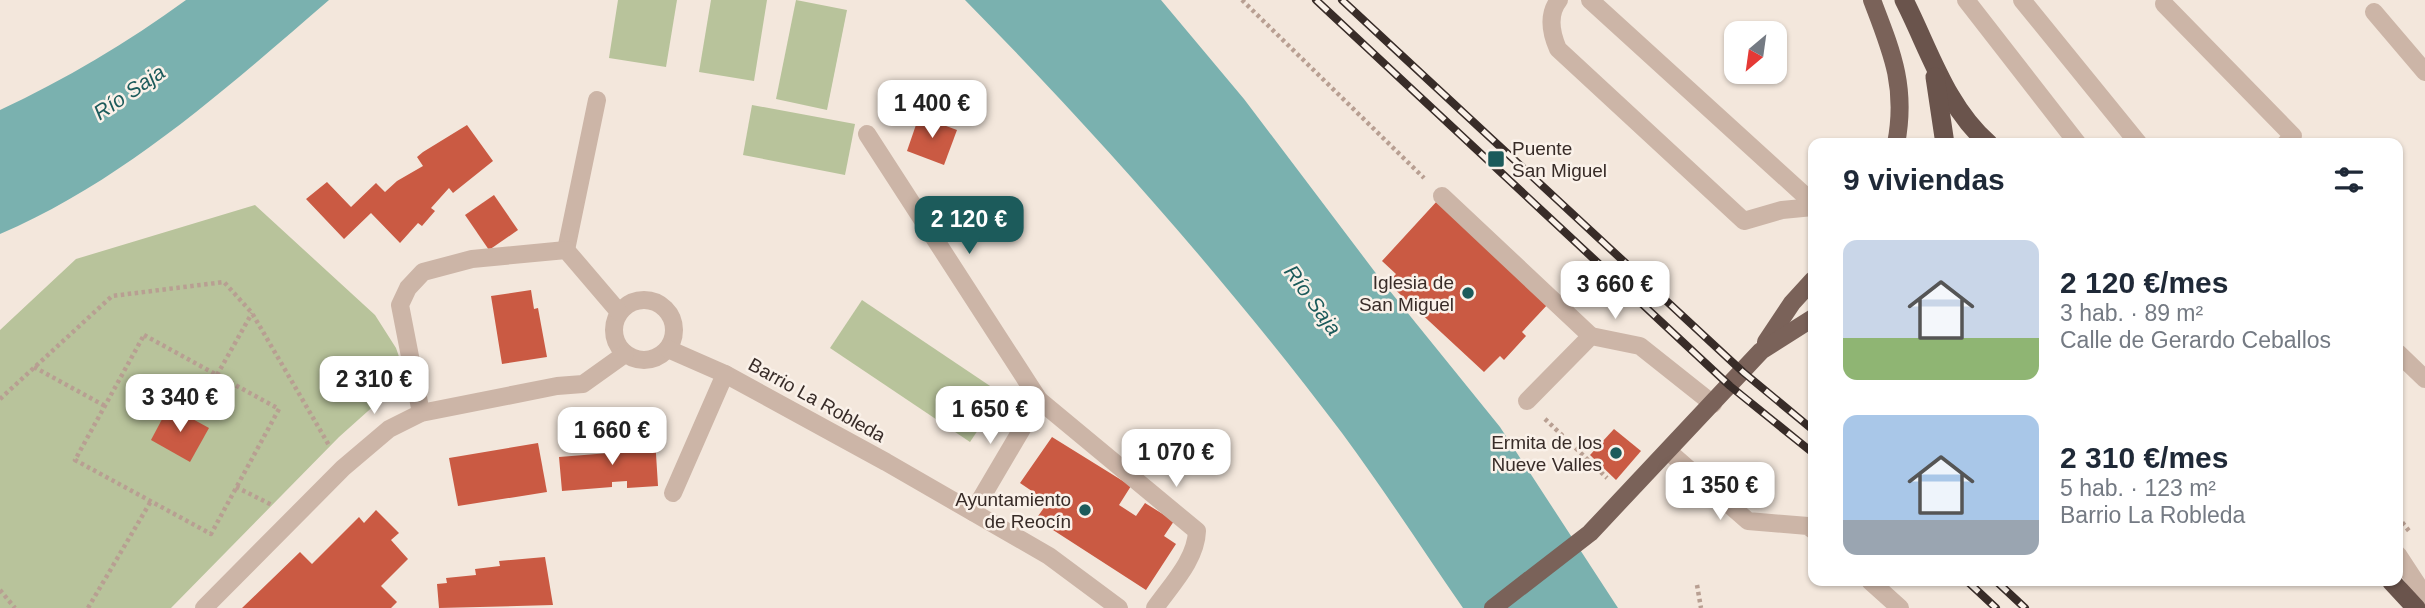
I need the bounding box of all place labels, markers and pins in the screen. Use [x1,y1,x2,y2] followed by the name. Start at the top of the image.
[867,80,997,140] pin: 1 400 €
[1512,138,1607,181] place label: Puente San Miguel
[1486,149,1506,169] marker: Puente San Miguel
[904,196,1034,256] pin: 2 120 €
[1550,262,1680,321] pin: 3 660 €
[1359,272,1454,315] place label: Iglesia de San Miguel
[1460,285,1476,301] marker: Iglesia de San Miguel
[309,356,439,416] pin: 2 310 €
[115,374,245,434] pin: 3 340 €
[925,386,1055,446] pin: 1 650 €
[547,407,677,467] pin: 1 660 €
[1111,430,1241,489] pin: 1 070 €
[1491,432,1602,475] place label: Ermita de los Nueve Valles
[1608,445,1624,461] marker: Ermita de los Nueve Valles
[1655,462,1785,522] pin: 1 350 €
[955,489,1071,532] place label: Ayuntamiento de Reocín
[1077,502,1093,518] marker: Ayuntamiento de Reocín

